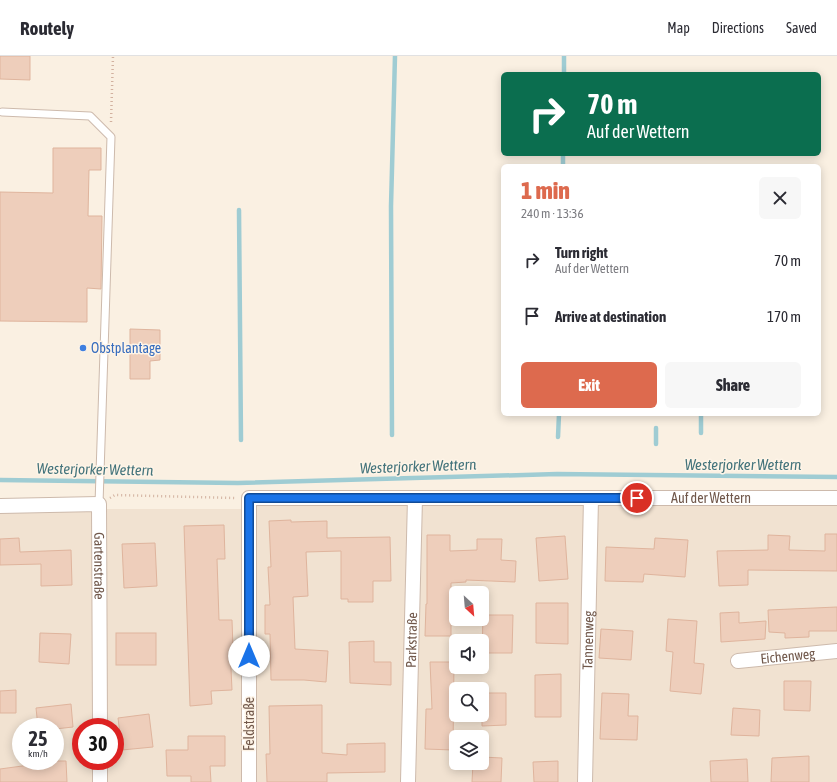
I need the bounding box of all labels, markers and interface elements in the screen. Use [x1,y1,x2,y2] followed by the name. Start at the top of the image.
[20,17,74,39] text: Routely
[667,20,690,36] text: Map
[712,20,764,36] text: Directions
[786,20,817,36] text: Saved
[521,88,573,140] icon: right
[587,88,637,120] text: 70 m
[587,121,690,142] text: Auf der Wettern
[521,177,570,204] text: 1 min
[759,177,801,219] button: close
[521,206,584,221] text: 240 m · 13:36
[555,244,608,261] text: Turn right
[521,249,543,271] icon: right
[774,252,801,269] text: 70 m
[555,261,629,276] text: Auf der Wettern
[521,305,543,327] icon: arrive
[555,308,666,325] text: Arrive at destination
[767,308,801,325] text: 170 m
[91,340,161,356] place label: Obstplantage
[78,343,88,353] marker: Obstplantage
[521,362,657,408] button: Exit
[665,362,801,408] button: Share
[359,455,477,477] water label: Westerjorker Wettern
[685,456,801,473] water label: Westerjorker Wettern
[37,459,153,479] water label: Westerjorker Wettern
[620,481,654,515] pin
[626,487,648,509] icon: arrive
[671,490,751,506] street label: Auf der Wettern
[91,532,107,600] street label: Gartenstraße
[449,586,489,626] north arrow
[449,586,489,770] map controls
[579,610,597,670] street label: Tannenweg
[403,612,420,668] street label: Parkstraße
[449,634,489,674] button: sound
[228,635,270,677] position arrow
[760,645,816,667] street label: Eichenweg
[449,682,489,722] button: search
[241,697,257,751] street label: Feldstraße
[72,718,124,770] speed limit sign: 30
[29,727,47,750] text: 25
[449,730,489,770] button: layers
[28,748,48,759] text: km/h

